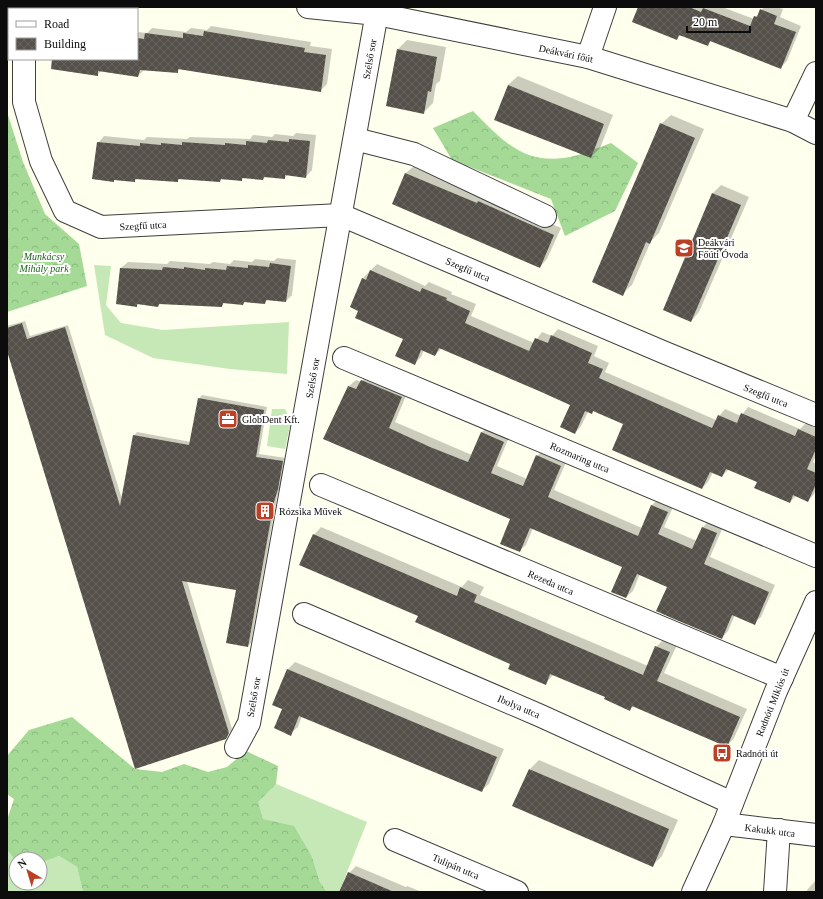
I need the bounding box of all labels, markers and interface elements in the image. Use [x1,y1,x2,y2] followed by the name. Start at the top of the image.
[8,8,138,60] legend
[687,8,750,34] scale bar
[693,15,718,29] text: 20 m
[44,17,69,31] text: Road
[44,37,86,51] text: Building
[361,37,379,80] street label: Szélső sor
[538,42,594,65] street label: Deákvári főút
[119,219,167,232] street label: Szegfű utca
[673,237,695,259] school or university icon: Deákvári Főúti Óvoda
[698,237,749,260] place label: Deákvári Főúti Óvoda
[18,251,69,274] park label: Munkácsy Mihály park
[444,255,492,284] street label: Szegfű utca
[304,356,322,399] street label: Szélső sor
[742,382,790,410] street label: Szegfű utca
[217,408,239,430] office icon: GlobDent Kft.
[242,414,300,425] place label: GlobDent Kft.
[548,440,612,475] street label: Rozmaring utca
[254,500,276,522] building icon: Rózsika Művek
[279,506,342,517] place label: Rózsika Művek
[526,568,576,597] street label: Rezeda utca
[754,666,791,738] street label: Radnóti Miklós út
[245,675,263,718] street label: Szélső sor
[496,693,542,720] street label: Ibolya utca
[711,742,733,764] bus stop icon: Radnóti út
[736,748,778,759] place label: Radnóti út
[744,822,796,839] street label: Kakukk utca
[8,851,48,891] north arrow
[431,852,481,881] street label: Tulipán utca
[15,856,29,870] text: N

